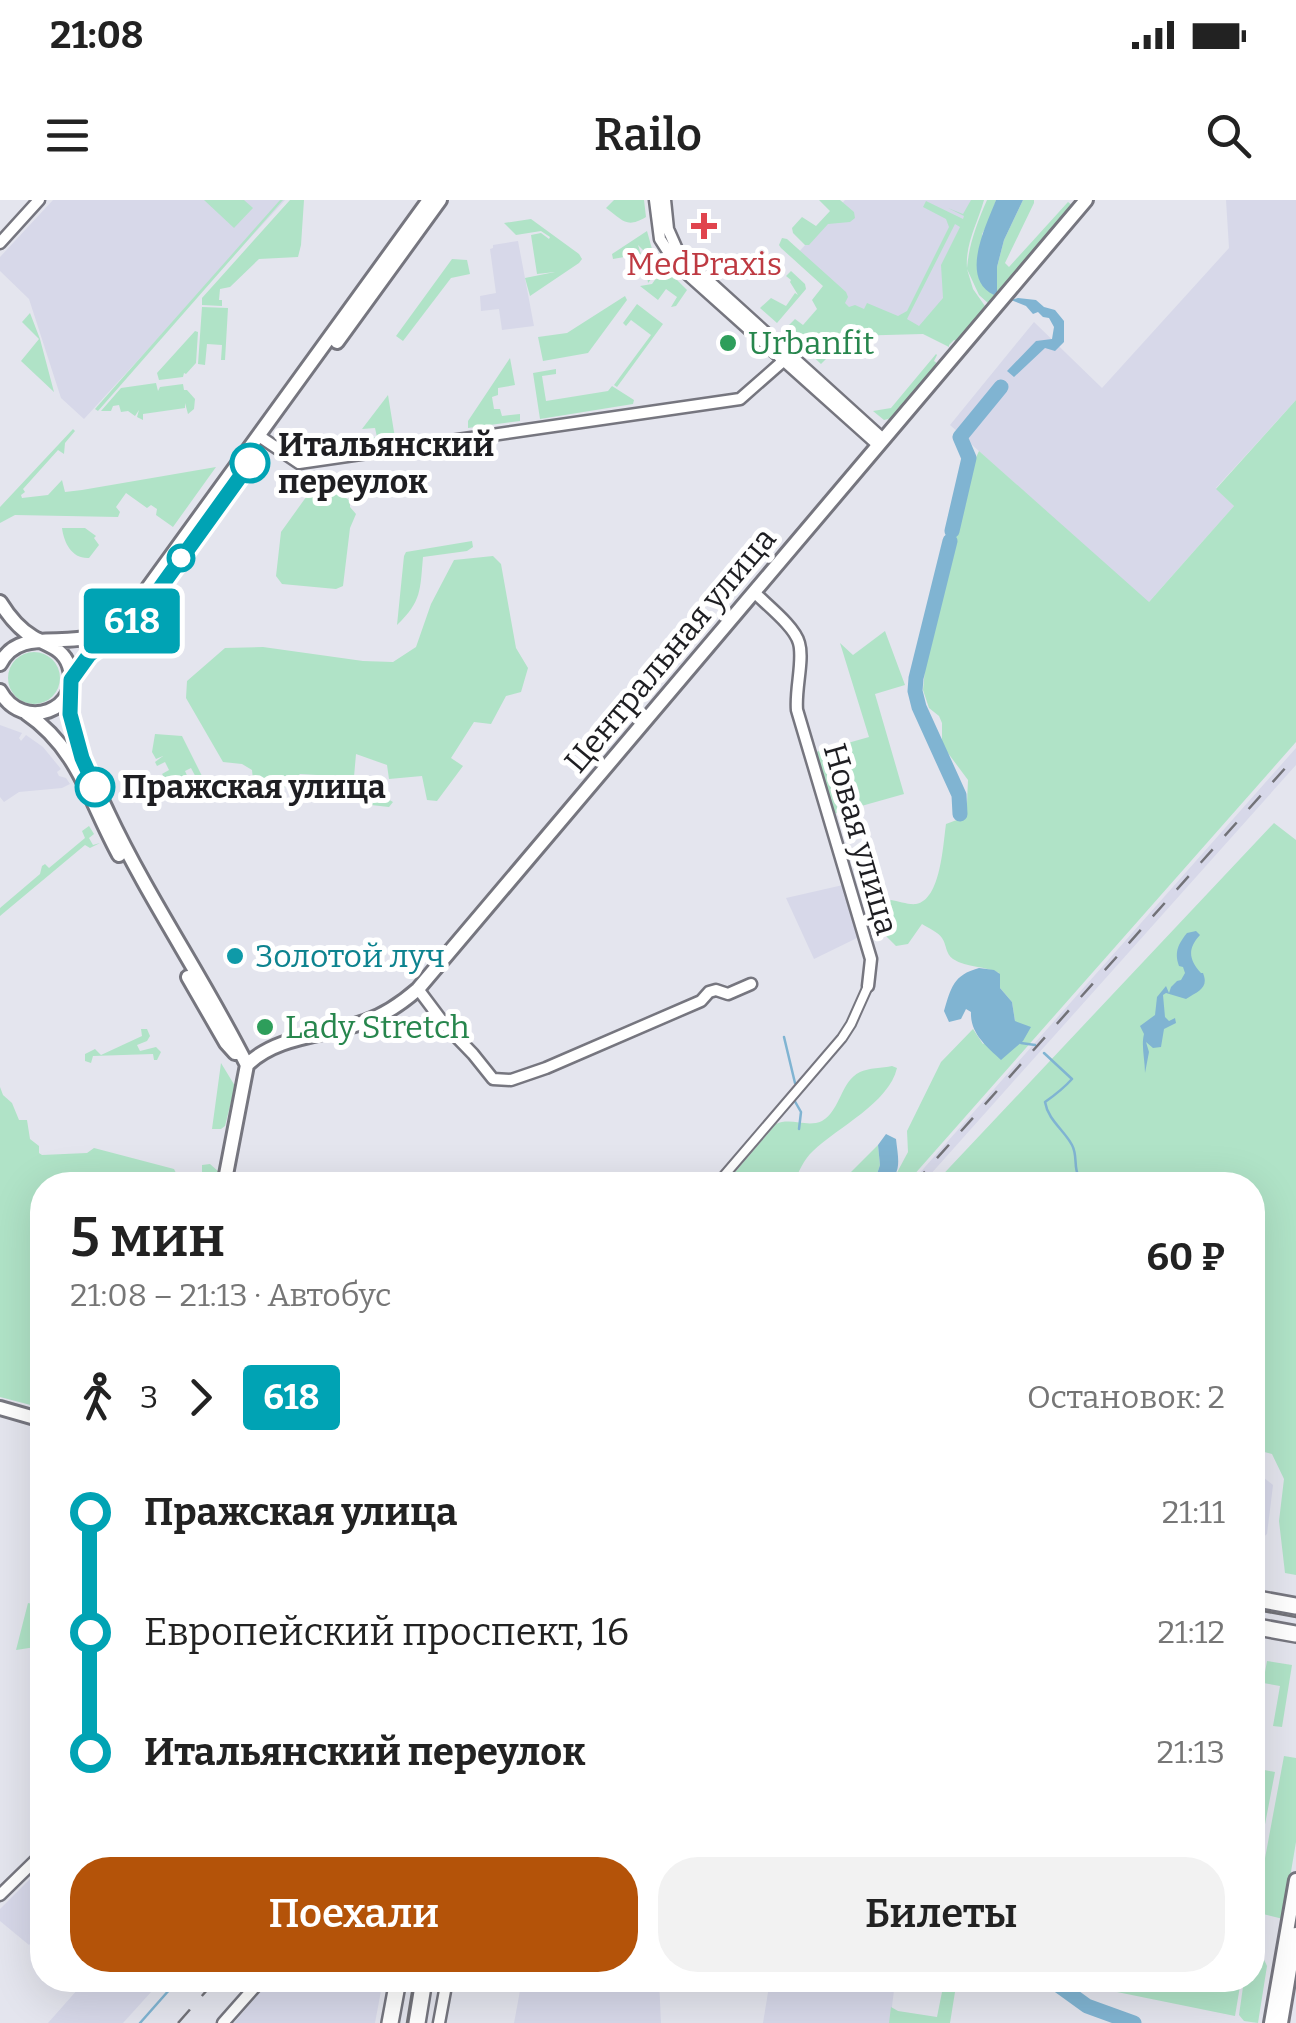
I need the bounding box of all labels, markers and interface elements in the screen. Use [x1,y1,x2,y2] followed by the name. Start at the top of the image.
[50,12,144,58] text: 21:08
[40,108,95,163] icon: menu
[594,108,702,162] text: Railo
[1201,108,1256,163] icon: search
[691,213,717,239] marker: MedPraxis
[626,245,782,283] place label: MedPraxis
[748,324,875,362] place label: Urbanfit
[717,332,739,354] marker: Urbanfit
[278,426,494,501] place label: Итальянский переулок
[231,444,269,482] marker: Итальянский переулок
[556,520,784,780] street label: Центральная улица
[168,545,194,571] unlabelled marker
[74,588,190,654] line badge: 618
[104,600,160,642] text: 618
[816,739,906,939] street label: Новая улица
[76,768,114,806] marker: Пражская улица
[122,768,386,806] place label: Пражская улица
[255,937,445,975] place label: Золотой луч
[224,945,246,967] marker: Золотой луч
[285,1008,470,1046] place label: Lady Stretch
[254,1016,276,1038] marker: Lady Stretch
[70,1205,225,1271] text: 5 мин
[1147,1234,1225,1280] text: 60 ₽
[70,1276,391,1314] text: 21:08 – 21:13 · Автобус
[70,1370,125,1425] icon: walk
[173,1370,228,1425] icon: forward
[263,1376,320,1418] text: 618
[140,1378,158,1416] text: 3
[1027,1378,1225,1416] text: Остановок: 2
[144,1489,457,1535] text: Пражская улица
[1162,1493,1225,1531] text: 21:11
[144,1609,629,1655] text: Европейский проспект, 16
[1157,1613,1225,1651] text: 21:12
[144,1729,585,1775] text: Итальянский переулок
[1157,1733,1225,1771] text: 21:13
[70,1857,638,1972] button: Поехали
[658,1857,1225,1972] button: Билеты

